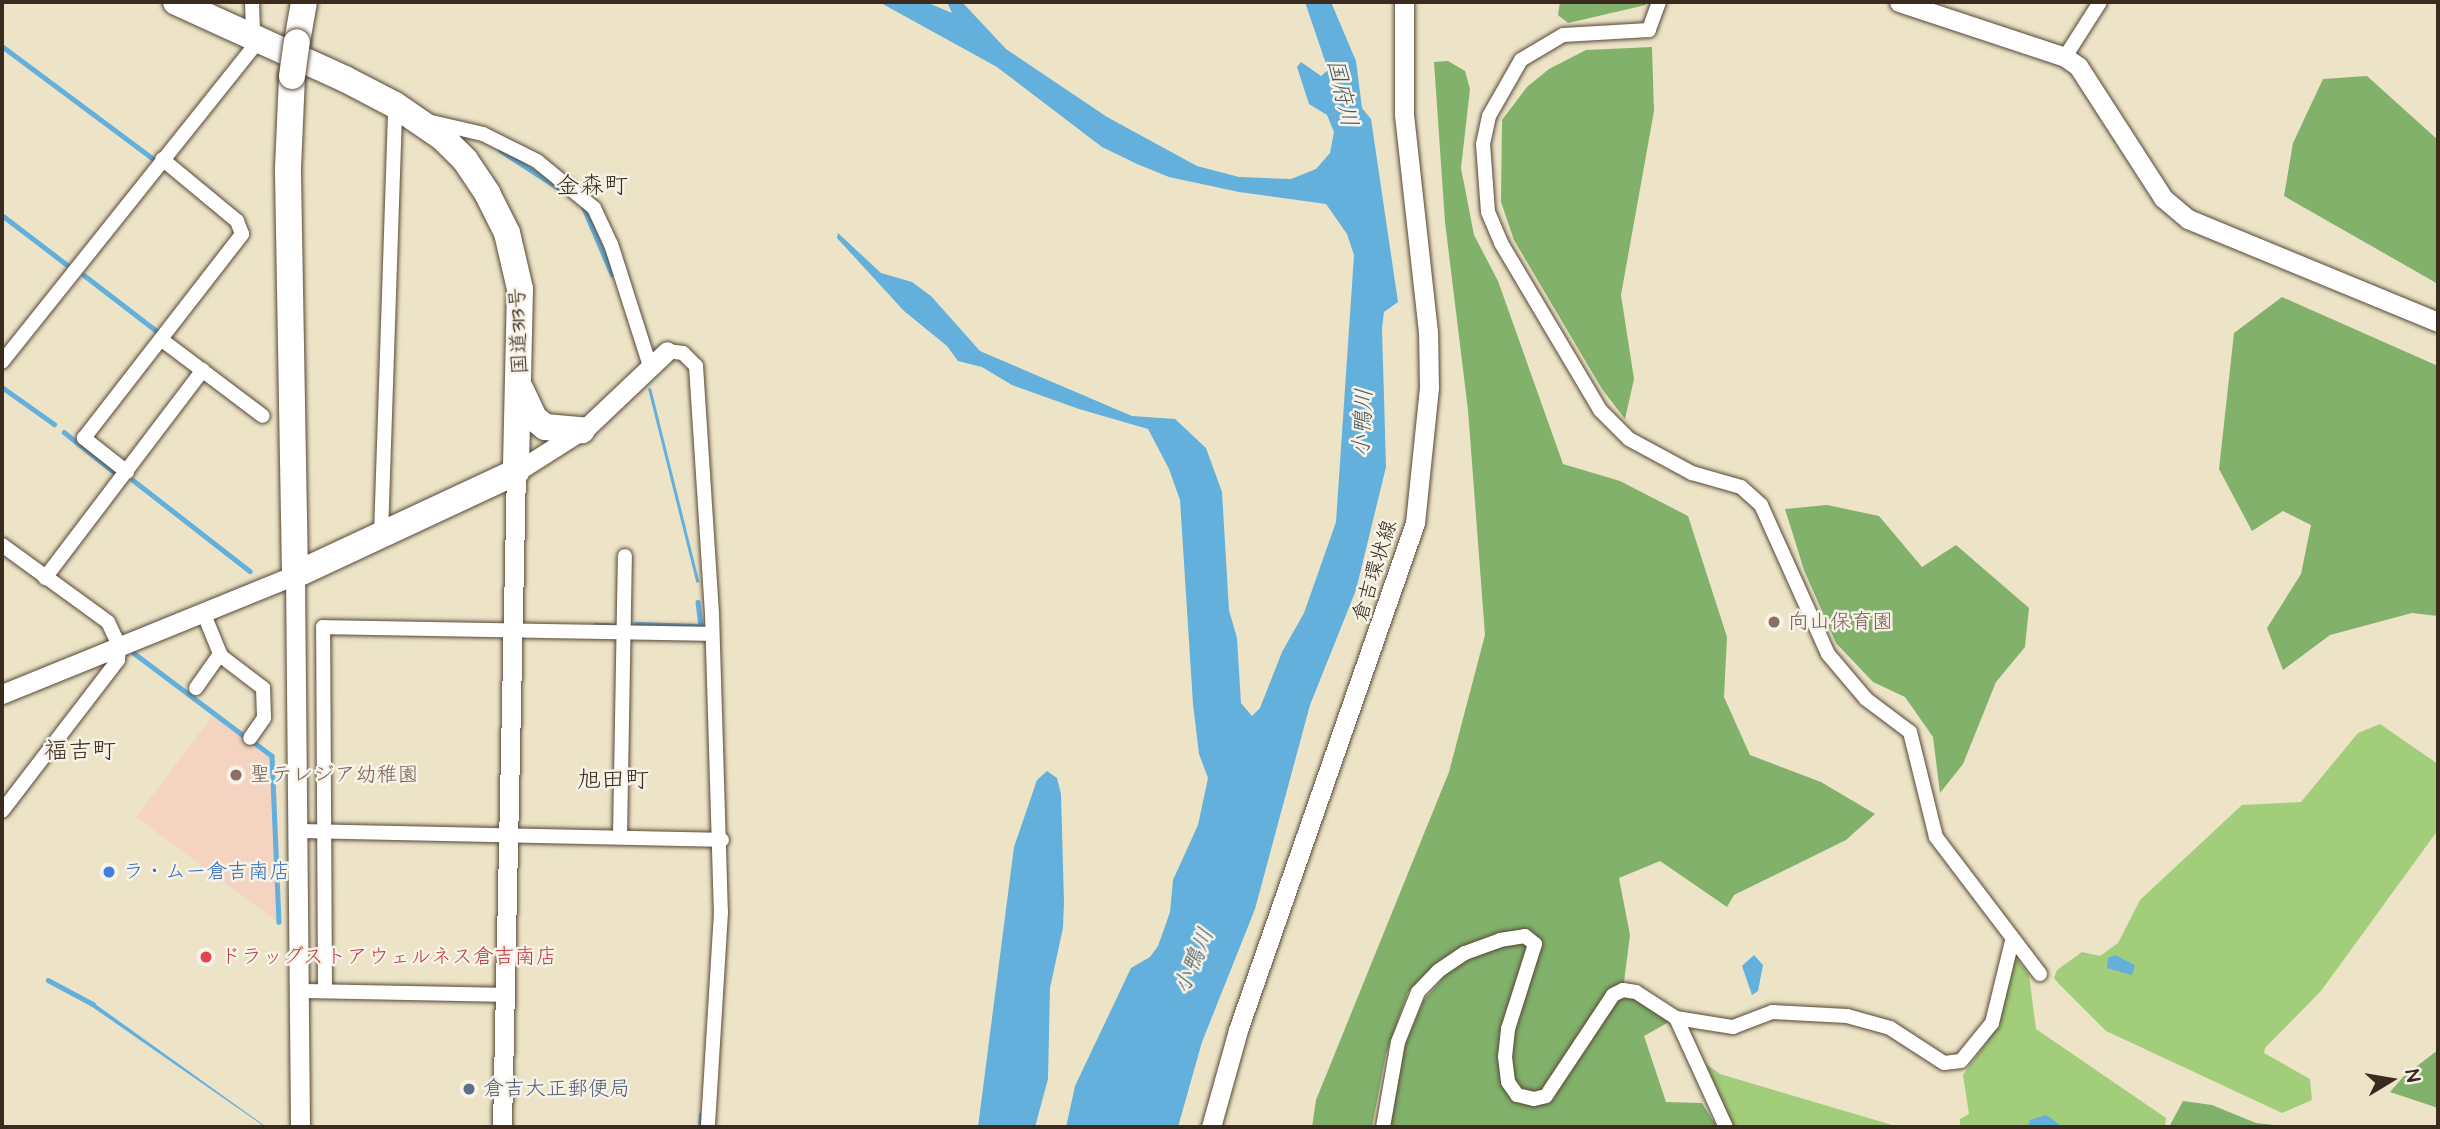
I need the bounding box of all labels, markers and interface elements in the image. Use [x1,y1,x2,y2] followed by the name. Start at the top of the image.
[1321,56,1363,130] water label: 国府川
[556,173,628,201] district label: 金森町
[505,287,533,375] street label: 国道313号
[1347,388,1379,458] water label: 小鴨川
[1348,517,1402,625] street label: 倉吉環状線
[1788,609,1893,635] place label: 向山保育園
[1766,614,1782,630] marker: 向山保育園
[44,738,116,766] district label: 福吉町
[250,762,418,788] place label: 聖テレジア幼稚園
[228,767,244,783] marker: 聖テレジア幼稚園
[577,767,649,795] district label: 旭田町
[123,859,290,885] place label: ラ・ムー倉吉南店
[101,864,117,880] marker: ラ・ムー倉吉南店
[1168,924,1220,998] water label: 小鴨川
[220,944,556,970] place label: ドラッグストアウェルネス倉吉南店
[198,949,214,965] marker: ドラッグストアウェルネス倉吉南店
[2356,1045,2426,1115] north arrow
[2398,1067,2426,1084] text: N
[483,1076,630,1102] place label: 倉吉大正郵便局
[461,1081,477,1097] marker: 倉吉大正郵便局

